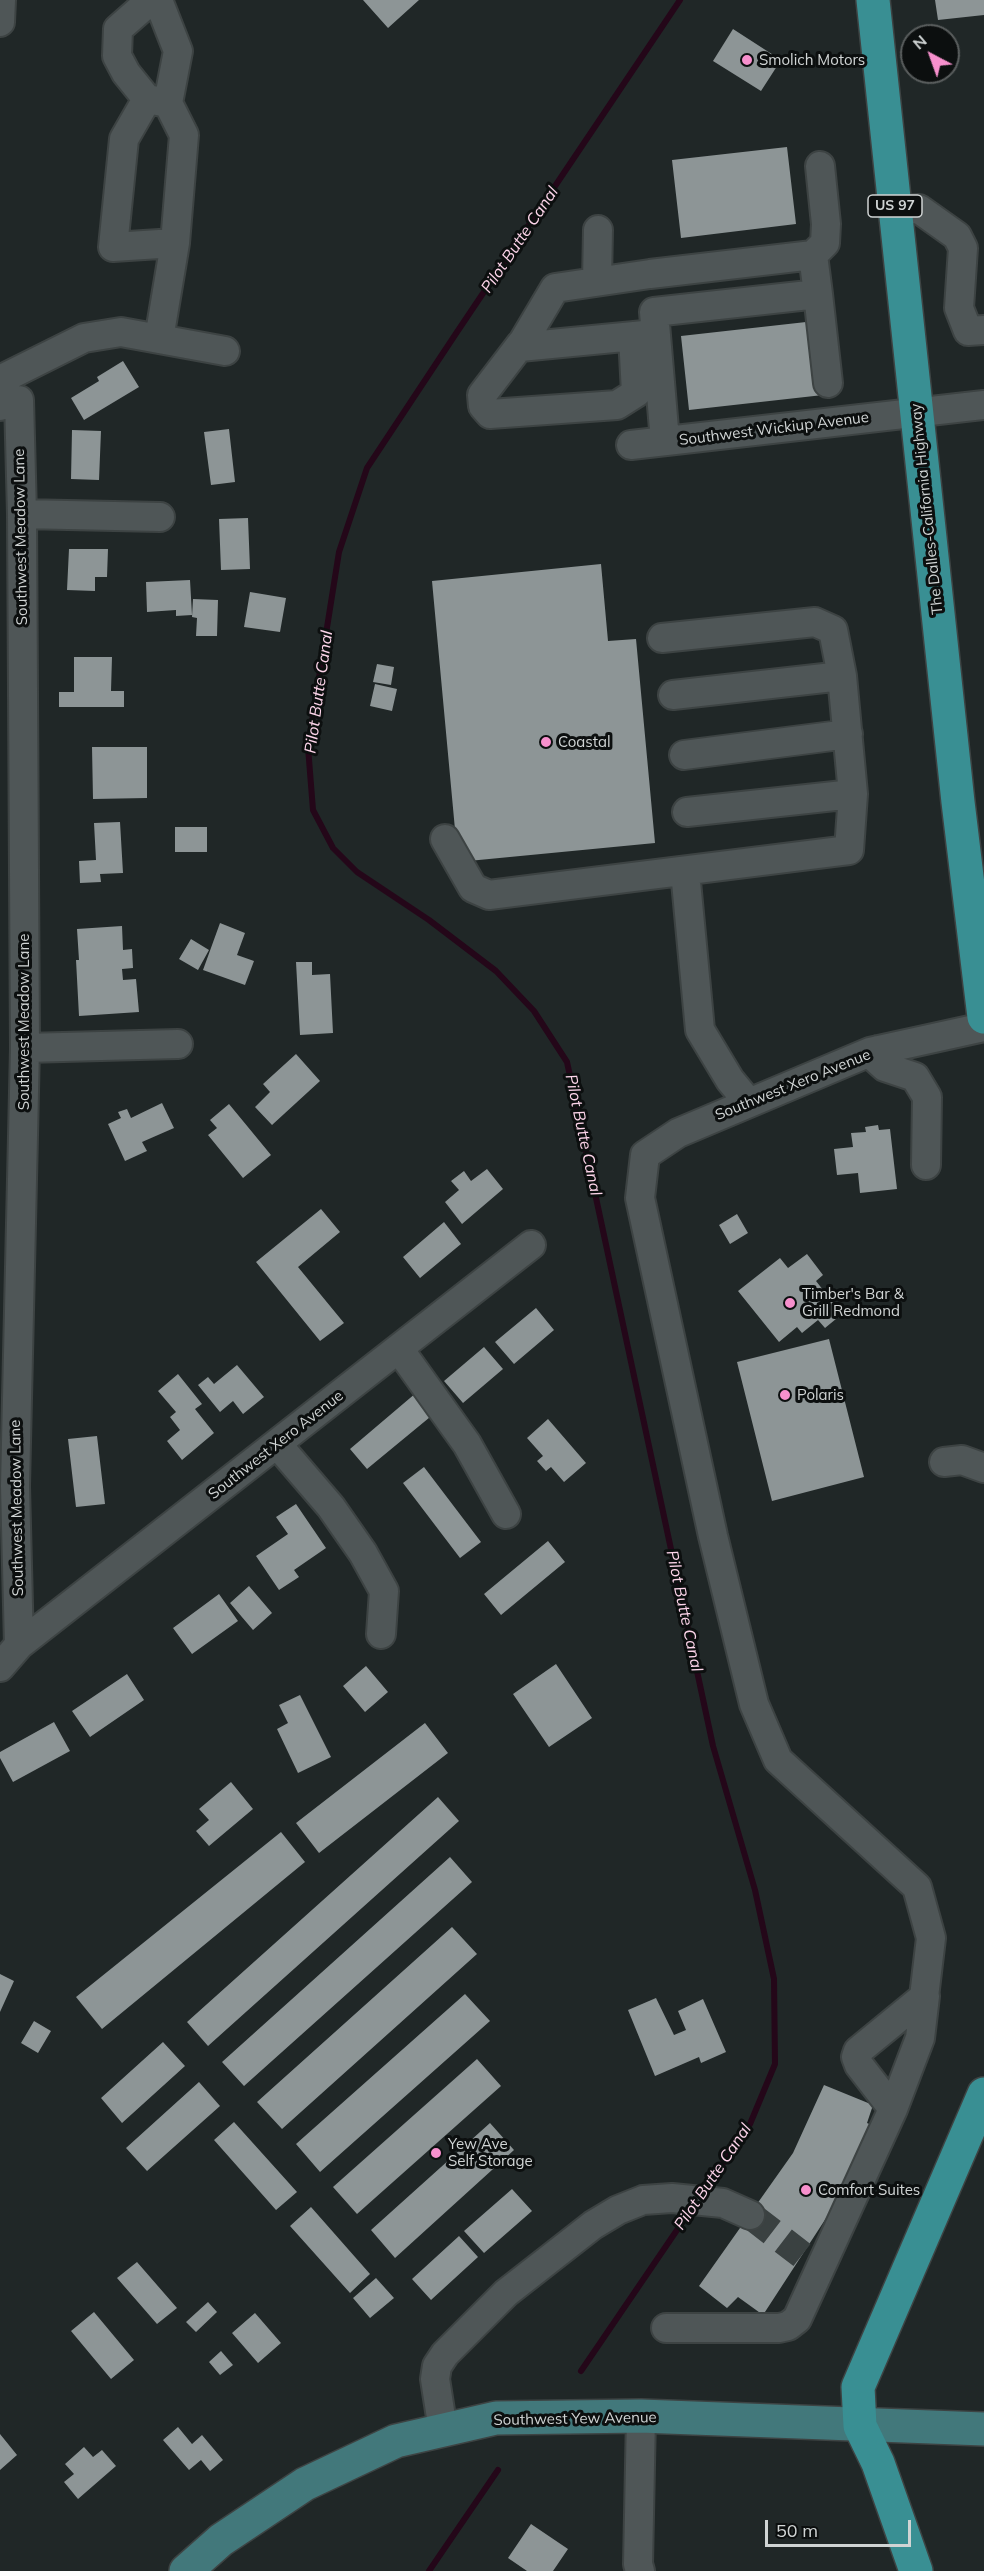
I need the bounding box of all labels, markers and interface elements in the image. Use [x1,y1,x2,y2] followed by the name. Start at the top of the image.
[900,24,960,84] north arrow
[908,30,931,53] text: N
[759,51,865,69] place label: Smolich Motors
[740,53,754,67] marker: Smolich Motors
[477,183,563,297] water label: Pilot Butte Canal
[868,195,922,217] road number: US 97
[907,403,947,615] street label: The Dalles-California Highway
[678,408,870,450] street label: Southwest Wickiup Avenue
[10,449,32,625] street label: Southwest Meadow Lane
[301,629,337,755] water label: Pilot Butte Canal
[558,733,610,751] place label: Coastal
[539,735,553,749] marker: Coastal
[15,934,33,1110] street label: Southwest Meadow Lane
[713,1046,873,1124] street label: Southwest Xero Avenue
[561,1072,605,1198] water label: Pilot Butte Canal
[802,1285,904,1320] place label: Timber's Bar & Grill Redmond
[783,1296,797,1310] marker: Timber's Bar & Grill Redmond
[797,1386,844,1404] place label: Polaris
[205,1387,347,1503] street label: Southwest Xero Avenue
[778,1388,792,1402] marker: Polaris
[6,1420,28,1596] street label: Southwest Meadow Lane
[662,1548,706,1674] water label: Pilot Butte Canal
[670,2120,756,2234] water label: Pilot Butte Canal
[448,2135,533,2170] place label: Yew Ave Self Storage
[429,2146,443,2160] marker: Yew Ave Self Storage
[818,2181,920,2199] place label: Comfort Suites
[799,2183,813,2197] marker: Comfort Suites
[493,2409,657,2429] street label: Southwest Yew Avenue
[768,2508,914,2546] scale bar
[776,2519,818,2542] text: 50 m

